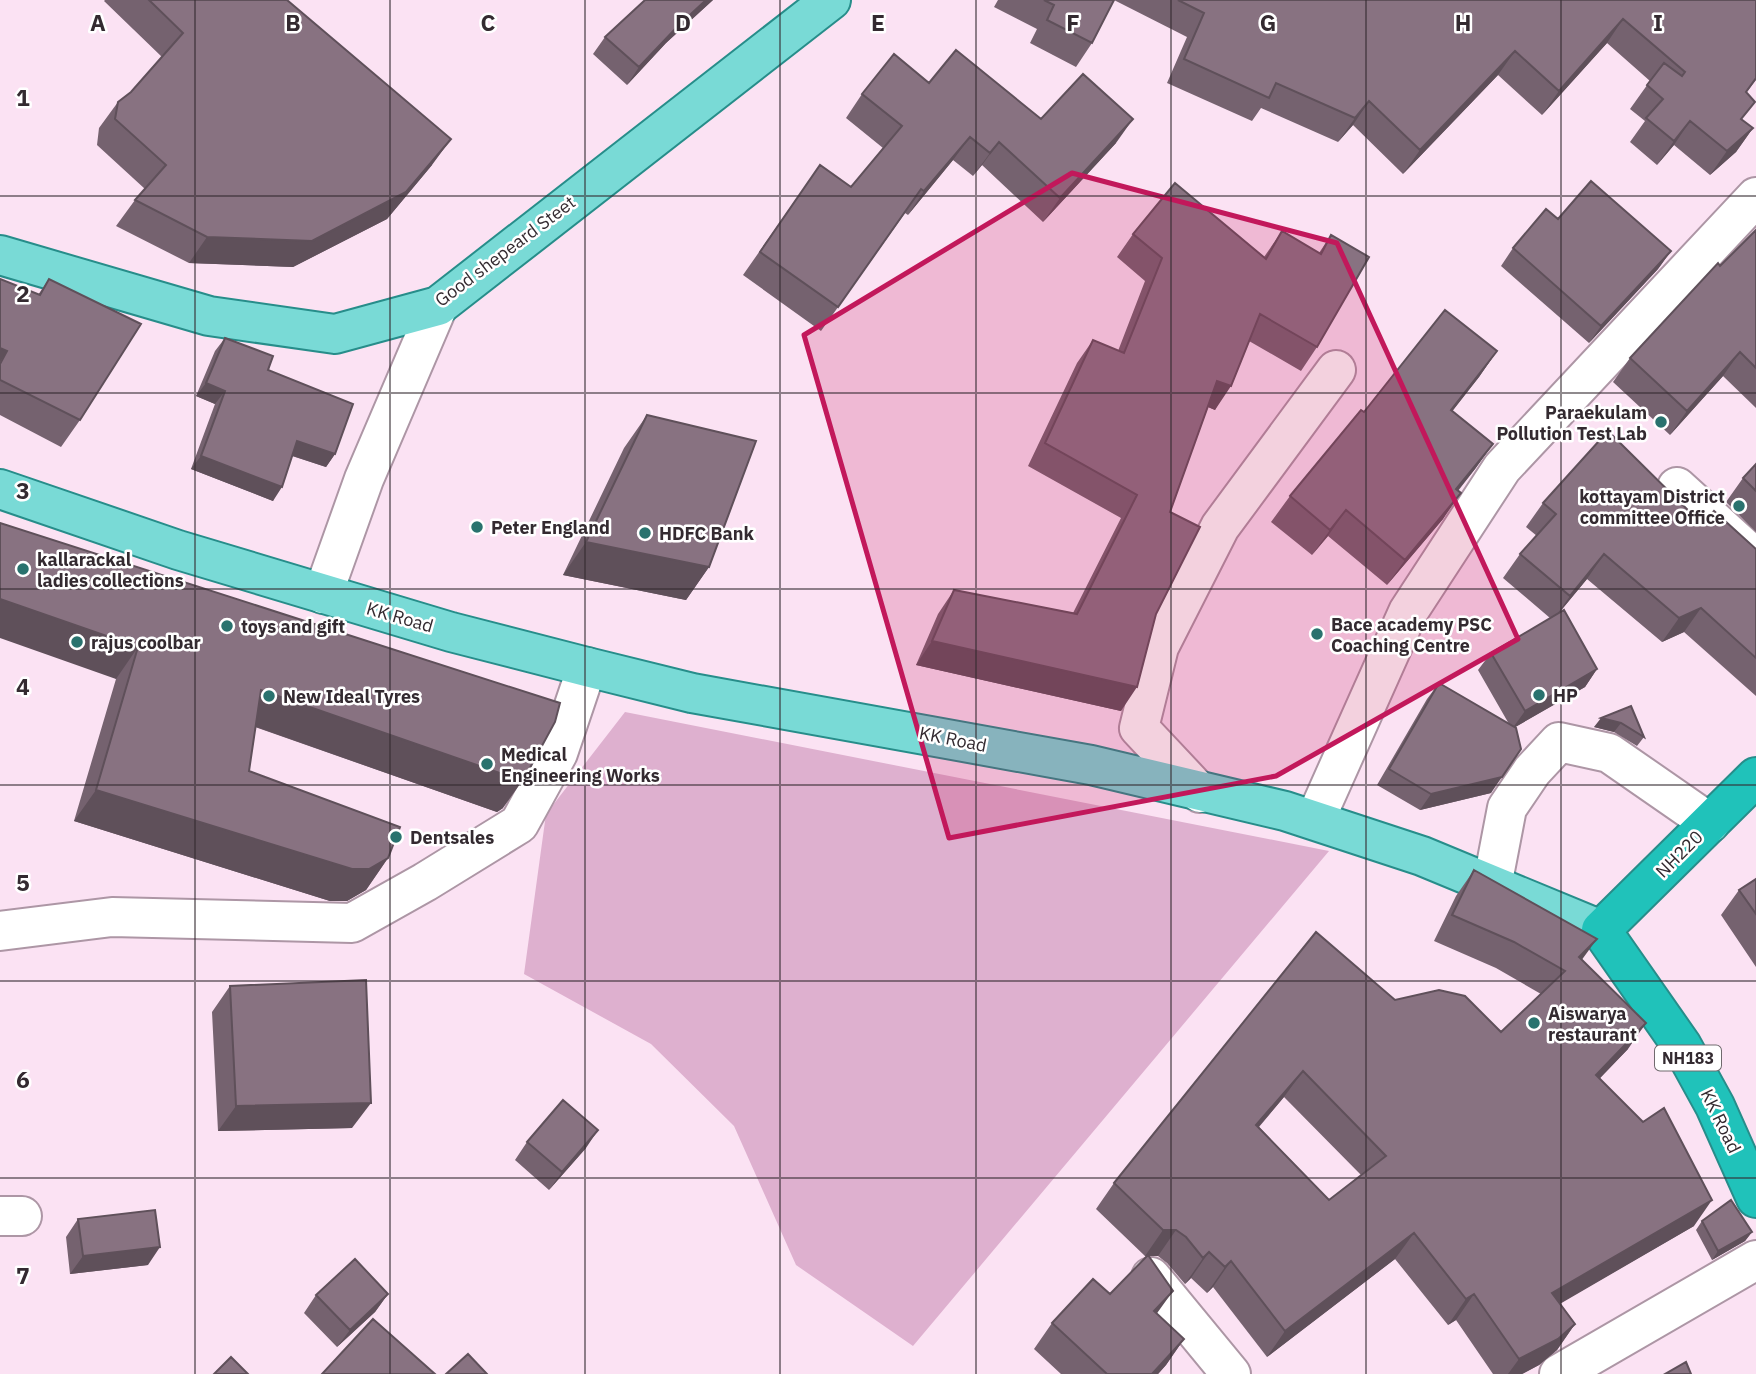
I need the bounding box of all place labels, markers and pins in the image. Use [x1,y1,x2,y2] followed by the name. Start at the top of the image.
[1496,401,1647,445] place label: Paraekulam Pollution Test Lab
[1653,414,1669,430] marker: Paraekulam Pollution Test Lab
[1579,485,1725,529] place label: kottayam District committee Office
[1731,498,1747,514] marker: kottayam District committee Office
[491,516,610,539] place label: Peter England
[469,519,485,535] marker: Peter England
[659,522,755,545] place label: HDFC Bank
[637,525,653,541] marker: HDFC Bank
[37,548,184,592] place label: kallarackal ladies collections
[15,561,31,577] marker: kallarackal ladies collections
[1331,613,1492,657] place label: Bace academy PSC Coaching Centre
[241,615,345,638] place label: toys and gift
[219,618,235,634] marker: toys and gift
[1309,626,1325,642] marker: Bace academy PSC Coaching Centre
[91,631,201,654] place label: rajus coolbar
[69,634,85,650] marker: rajus coolbar
[1553,684,1578,707] place label: HP
[283,685,420,708] place label: New Ideal Tyres
[1531,687,1547,703] marker: HP
[261,688,277,704] marker: New Ideal Tyres
[501,743,660,787] place label: Medical Engineering Works
[479,756,495,772] marker: Medical Engineering Works
[410,826,494,849] place label: Dentsales
[388,829,404,845] marker: Dentsales
[1548,1002,1637,1046] place label: Aiswarya restaurant
[1526,1015,1542,1031] marker: Aiswarya restaurant

